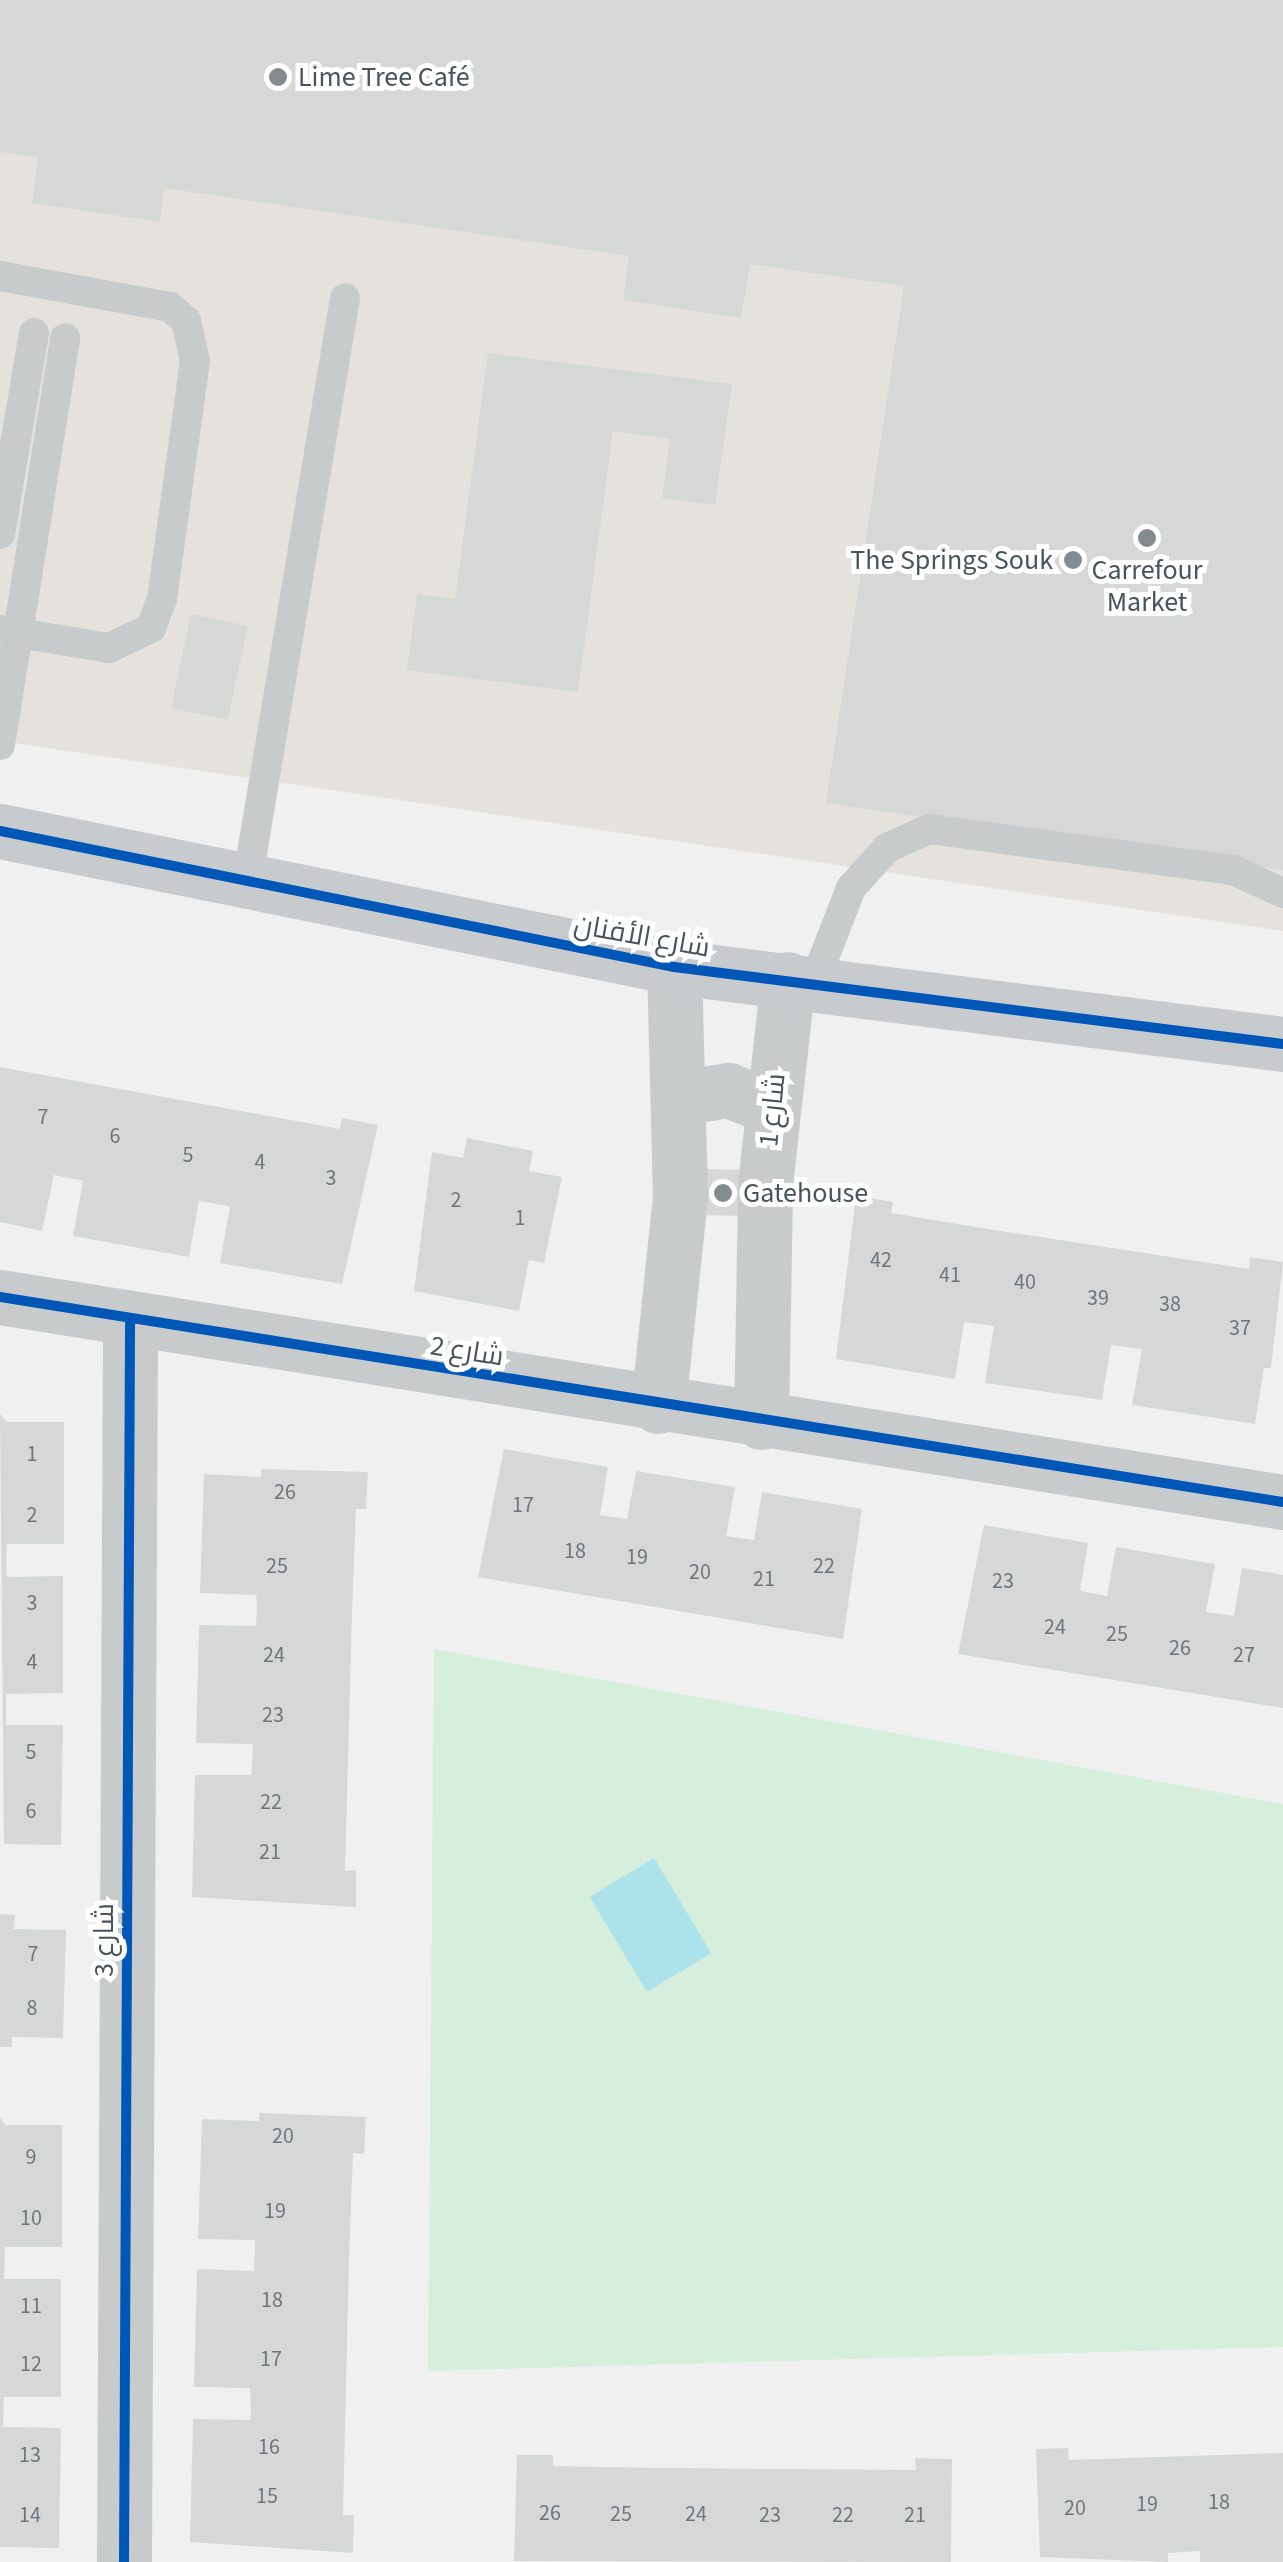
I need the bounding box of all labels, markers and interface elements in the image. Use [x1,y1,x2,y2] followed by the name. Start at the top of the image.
[298,60,470,94] place label: Lime Tree Café
[267,66,289,88] marker: Lime Tree Café
[1136,527,1158,549] marker: Carrefour Market
[850,543,1053,577] place label: The Springs Souk
[1062,549,1084,571] marker: The Springs Souk
[1091,553,1203,619] place label: Carrefour Market
[571,908,713,964] street label: شارع الأفنان
[751,1072,793,1148] street label: شارع 1
[38,1105,48,1131] house number: 7
[110,1124,120,1150] house number: 6
[183,1143,193,1169] house number: 5
[255,1150,265,1176] house number: 4
[326,1166,336,1192] house number: 3
[743,1176,868,1210] place label: Gatehouse
[712,1182,734,1204] marker: Gatehouse
[451,1188,461,1214] house number: 2
[515,1206,525,1232] house number: 1
[870,1248,892,1274] house number: 42
[939,1263,961,1289] house number: 41
[1014,1270,1036,1296] house number: 40
[1087,1286,1109,1312] house number: 39
[1159,1292,1181,1318] house number: 38
[1229,1316,1251,1342] house number: 37
[428,1329,506,1373] street label: شارع 2
[27,1442,37,1468] house number: 1
[274,1480,296,1506] house number: 26
[512,1493,534,1519] house number: 17
[27,1503,37,1529] house number: 2
[564,1539,586,1565] house number: 18
[626,1545,648,1571] house number: 19
[266,1554,288,1580] house number: 25
[813,1554,835,1580] house number: 22
[689,1560,711,1586] house number: 20
[753,1567,775,1593] house number: 21
[992,1569,1014,1595] house number: 23
[27,1591,37,1617] house number: 3
[1044,1615,1066,1641] house number: 24
[1106,1622,1128,1648] house number: 25
[1169,1636,1191,1662] house number: 26
[263,1643,285,1669] house number: 24
[1233,1643,1255,1669] house number: 27
[27,1650,37,1676] house number: 4
[262,1703,284,1729] house number: 23
[26,1740,36,1766] house number: 5
[260,1790,282,1816] house number: 22
[26,1799,36,1825] house number: 6
[259,1840,281,1866] house number: 21
[87,1903,121,1977] street label: شارع 3
[28,1942,38,1968] house number: 7
[27,1996,37,2022] house number: 8
[272,2124,294,2150] house number: 20
[26,2145,36,2171] house number: 9
[264,2199,286,2225] house number: 19
[20,2206,42,2232] house number: 10
[261,2288,283,2314] house number: 18
[20,2294,42,2320] house number: 11
[260,2347,282,2373] house number: 17
[20,2352,42,2378] house number: 12
[258,2435,280,2461] house number: 16
[19,2443,41,2469] house number: 13
[256,2484,278,2510] house number: 15
[1208,2490,1230,2516] house number: 18
[1136,2492,1158,2518] house number: 19
[1064,2496,1086,2522] house number: 20
[539,2501,561,2527] house number: 26
[610,2502,632,2528] house number: 25
[685,2502,707,2528] house number: 24
[19,2503,41,2529] house number: 14
[759,2503,781,2529] house number: 23
[832,2503,854,2529] house number: 22
[904,2503,926,2529] house number: 21

